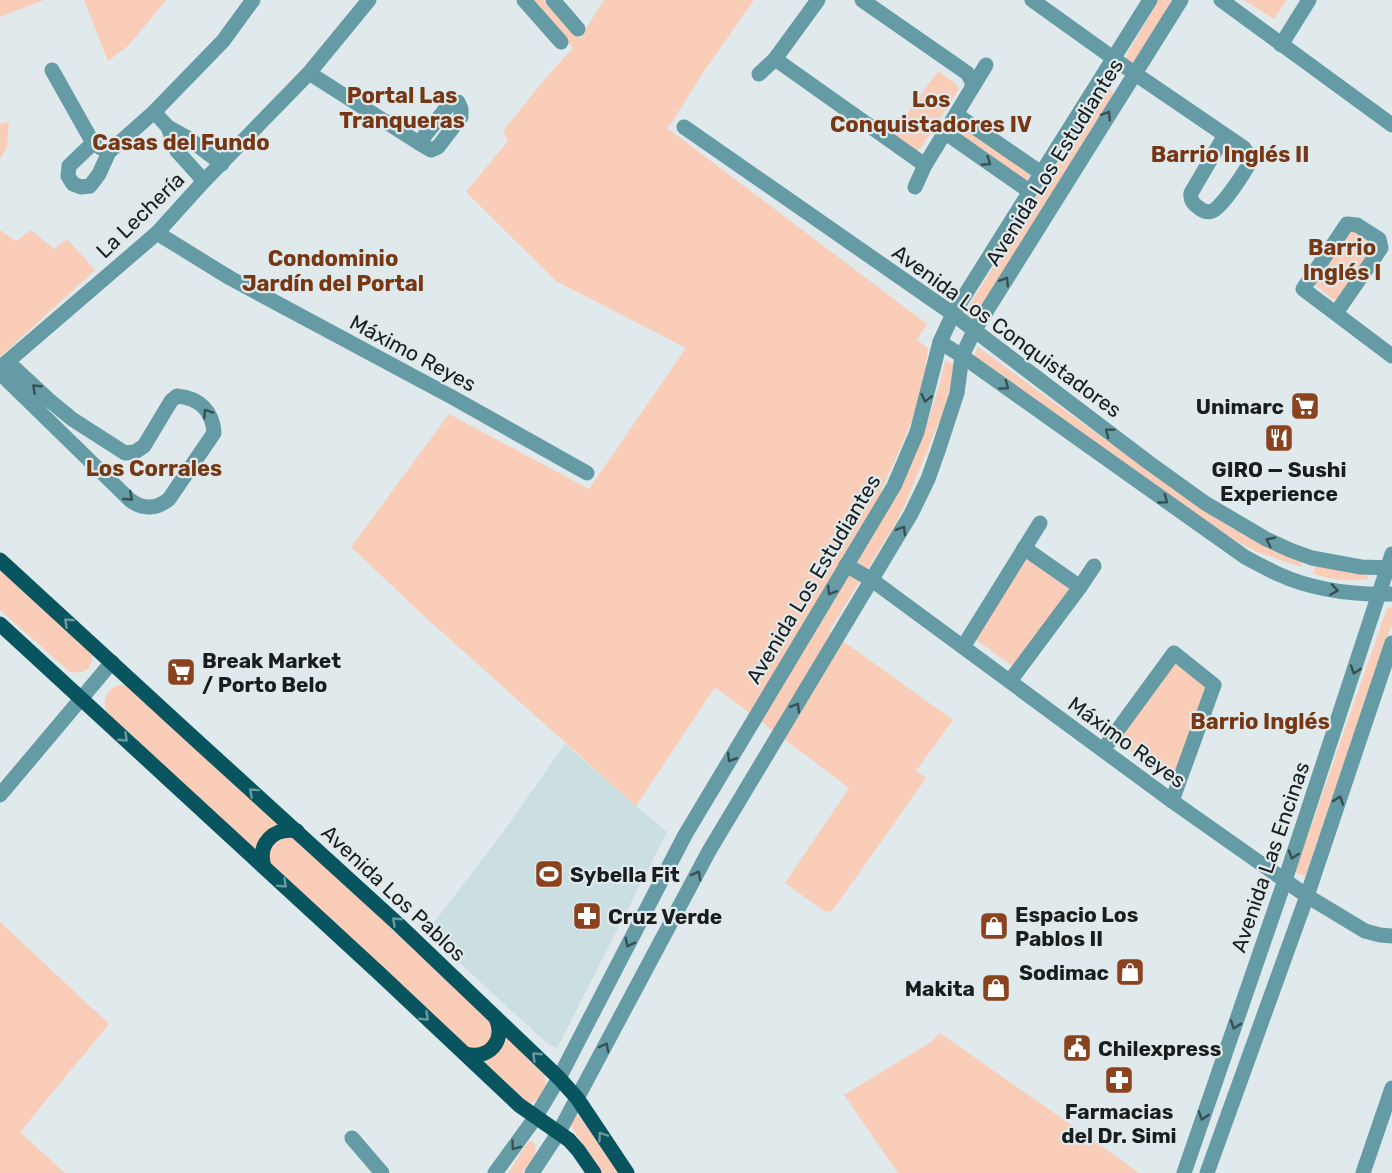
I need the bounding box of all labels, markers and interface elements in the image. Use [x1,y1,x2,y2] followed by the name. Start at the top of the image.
[980,54,1128,270] street label: Avenida Los Estudiantes
[339,82,465,134] district label: Portal Las Tranqueras
[830,86,1032,138] district label: Los Conquistadores IV
[1100,111,1112,121] one-way arrow
[92,129,270,156] district label: Casas del Fundo
[1151,141,1309,168] district label: Barrio Inglés II
[981,155,992,166] one-way arrow
[91,167,189,263] street label: La Lechería
[1303,234,1381,286] district label: Barrio Inglés I
[887,239,1127,423] street label: Avenida Los Conquistadores
[242,245,424,297] district label: Condominio Jardín del Portal
[997,277,1009,287] one-way arrow
[346,309,480,397] street label: Máximo Reyes
[999,379,1010,390] one-way arrow
[32,384,43,395] one-way arrow
[1289,390,1321,422] supermarket icon: Unimarc
[920,393,933,403] one-way arrow
[1196,394,1284,419] place label: Unimarc
[202,409,214,419] one-way arrow
[1263,422,1295,454] restaurant icon: GIRO — Sushi Experience
[1104,428,1115,439] one-way arrow
[86,455,222,482] district label: Los Corrales
[1212,457,1346,506] place label: GIRO — Sushi Experience
[741,470,885,688] street label: Avenida Los Estudiantes
[122,490,133,501] one-way arrow
[1158,493,1169,504] one-way arrow
[894,526,906,536] one-way arrow
[1265,537,1276,548] one-way arrow
[1330,583,1339,595] one-way arrow
[827,585,838,595] one-way arrow
[65,619,76,630] one-way arrow
[202,648,341,697] place label: Break Market / Porto Belo
[165,656,197,688] supermarket icon: Break Market / Porto Belo
[1349,664,1362,675] one-way arrow
[1063,691,1191,793] street label: Máximo Reyes
[788,703,800,713] one-way arrow
[1190,708,1330,735] district label: Barrio Inglés
[117,731,127,742] one-way arrow
[726,752,738,762] one-way arrow
[1226,758,1314,956] street label: Avenida Las Encinas
[249,788,260,799] one-way arrow
[1332,795,1345,806] one-way arrow
[317,820,471,966] street label: Avenida Los Pablos
[1288,849,1301,860] one-way arrow
[533,858,565,890] sports icon: Sybella Fit
[570,862,680,887] place label: Sybella Fit
[690,871,701,881] one-way arrow
[276,877,286,888] one-way arrow
[571,900,603,932] pharmacy icon: Cruz Verde
[1015,902,1138,951] place label: Espacio Los Pablos II
[608,904,722,929] place label: Cruz Verde
[978,910,1010,942] shop icon: Espacio Los Pablos II
[392,918,403,929] one-way arrow
[624,936,636,947] one-way arrow
[1114,956,1146,988] shop icon: Sodimac
[1019,960,1109,985] place label: Sodimac
[980,972,1012,1004] shop icon: Makita
[905,976,975,1001] place label: Makita
[418,1009,429,1020] one-way arrow
[1229,1019,1242,1030] one-way arrow
[1061,1032,1093,1064] public building icon: Chilexpress
[1098,1036,1221,1061] place label: Chilexpress
[598,1043,609,1053] one-way arrow
[533,1053,544,1064] one-way arrow
[1103,1064,1135,1096] pharmacy icon: Farmacias del Dr. Simi
[1061,1099,1177,1148] place label: Farmacias del Dr. Simi
[1198,1110,1211,1121] one-way arrow
[598,1131,609,1142] one-way arrow
[511,1139,522,1150] one-way arrow

